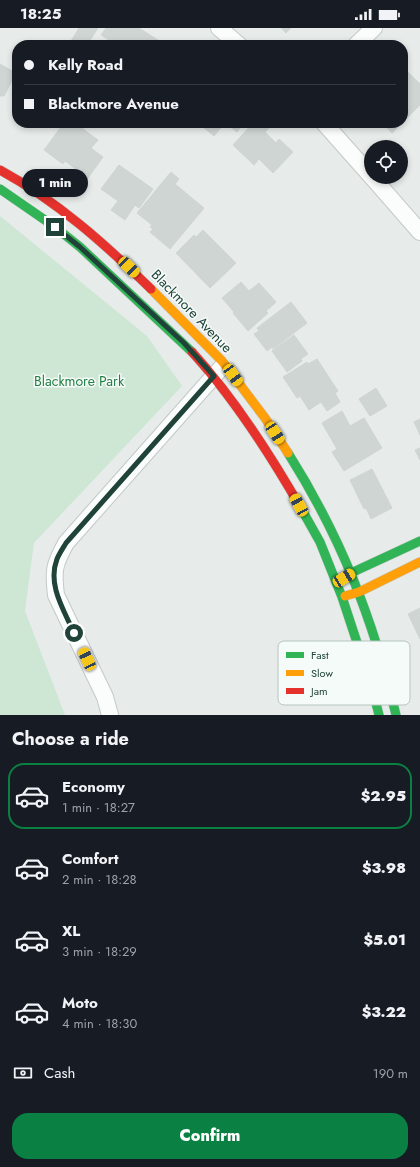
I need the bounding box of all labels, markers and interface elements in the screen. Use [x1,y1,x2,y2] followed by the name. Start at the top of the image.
[20,3,61,25] text: 18:25
[48,54,123,76] text: Kelly Road
[48,93,179,115] text: Blackmore Avenue
[364,140,408,184] map controls
[364,140,408,184] button: locate
[22,169,88,197] callout: 1 min
[39,173,71,192] text: 1 min
[46,218,64,236] route end
[116,254,142,280] car
[147,265,237,357] street label: Blackmore Avenue
[221,362,245,388] car
[34,371,125,391] park label: Blackmore Park
[263,420,287,446] car
[288,492,310,518] car
[331,567,357,589] car
[65,624,83,642] route start
[278,641,410,705] legend
[76,646,98,672] car
[311,647,329,663] text: Fast
[311,665,333,681] text: Slow
[309,683,328,699] text: Jam
[12,726,129,752] text: Choose a ride
[62,776,125,798] text: Economy
[14,778,50,814] icon: car
[361,785,406,807] text: $2.95
[62,798,135,817] text: 1 min · 18:27
[62,848,119,870] text: Comfort
[14,850,50,886] icon: car
[362,857,406,879] text: $3.98
[62,870,137,889] text: 2 min · 18:28
[62,920,80,942] text: XL
[14,922,50,958] icon: car
[363,929,406,951] text: $5.01
[62,942,137,961] text: 3 min · 18:29
[62,992,98,1014] text: Moto
[14,994,50,1030] icon: car
[362,1001,406,1023] text: $3.22
[62,1014,137,1033] text: 4 min · 18:30
[12,1062,34,1084] icon: cash
[44,1062,75,1084] text: Cash
[373,1064,408,1083] text: 190 m
[12,1113,408,1159] button: Confirm

